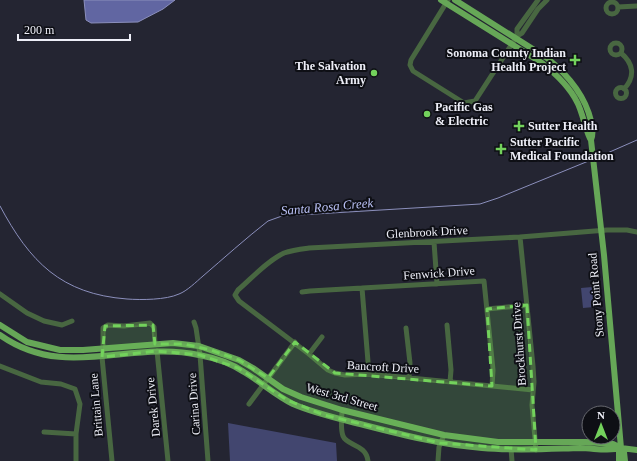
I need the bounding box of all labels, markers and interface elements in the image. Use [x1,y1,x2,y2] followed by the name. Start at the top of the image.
[18,16,130,42] scale bar
[24,23,55,37] text: 200 m
[447,46,566,74] place label: Sonoma County Indian Health Project
[569,54,581,66] marker: Sonoma County Indian Health Project
[295,59,366,87] place label: The Salvation Army
[369,68,379,78] marker: The Salvation Army
[435,100,493,128] place label: Pacific Gas & Electric
[422,109,432,119] marker: Pacific Gas & Electric
[528,119,598,133] place label: Sutter Health
[513,120,525,132] marker: Sutter Health
[510,135,614,163] place label: Sutter Pacific Medical Foundation
[495,143,507,155] marker: Sutter Pacific Medical Foundation
[280,195,374,218] water label: Santa Rosa Creek
[386,223,468,241] street label: Glenbrook Drive
[585,252,607,338] street label: Stony Point Road
[403,264,475,282] street label: Fenwick Drive
[509,302,529,386] street label: Brockhurst Drive
[347,358,419,376] street label: Bancroft Drive
[185,372,203,436] street label: Carina Drive
[86,373,106,437] street label: Brittain Lane
[143,377,163,437] street label: Darek Drive
[305,380,380,414] street label: West 3rd Street
[581,405,621,445] north arrow
[597,409,605,421] text: N

